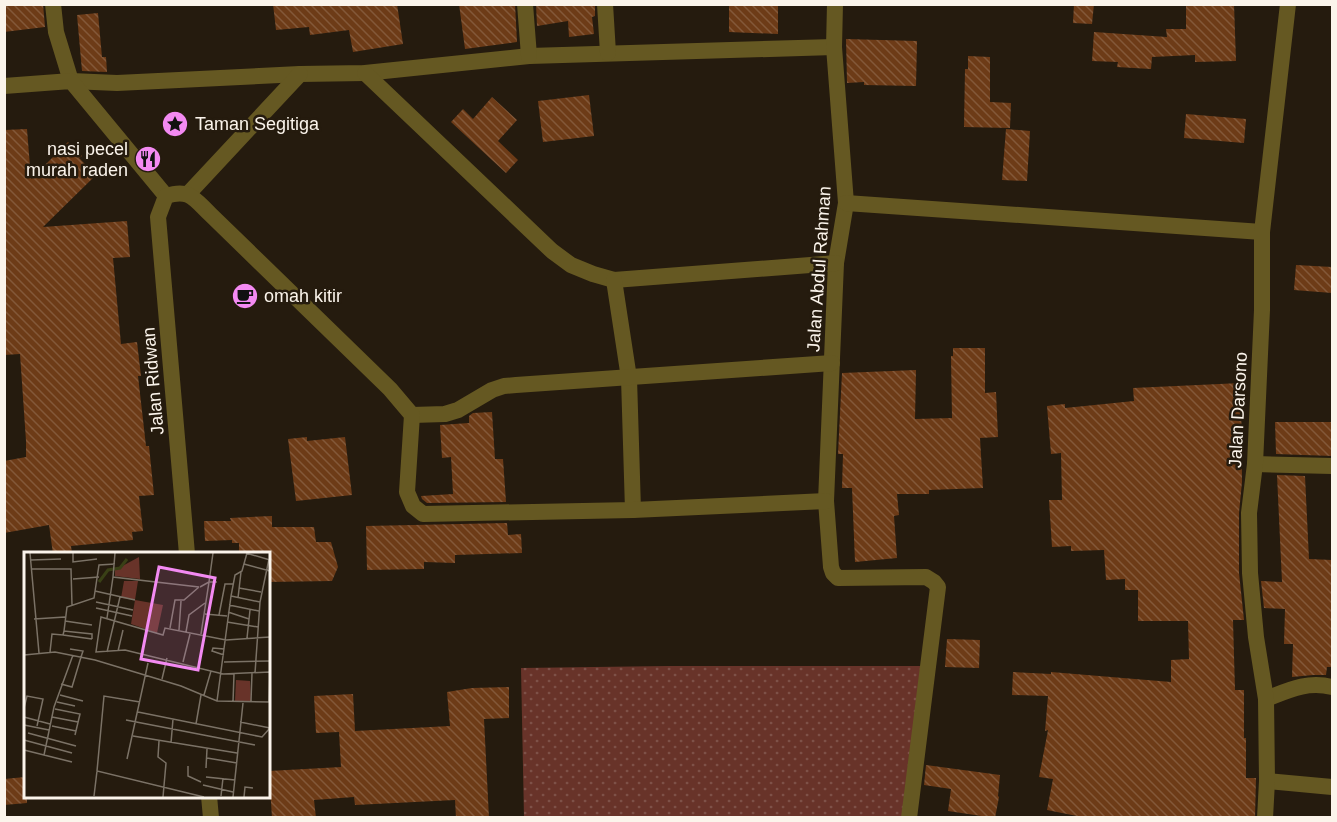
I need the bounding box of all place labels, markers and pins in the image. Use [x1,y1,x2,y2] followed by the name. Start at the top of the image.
[160,109,190,139] place icon: Taman Segitiga
[195,114,320,134] place label: Taman Segitiga
[26,139,128,180] place label: nasi pecel murah raden
[133,144,163,174] restaurant icon: nasi pecel murah raden
[230,281,260,311] cafe icon: omah kitir
[264,286,342,306] place label: omah kitir

